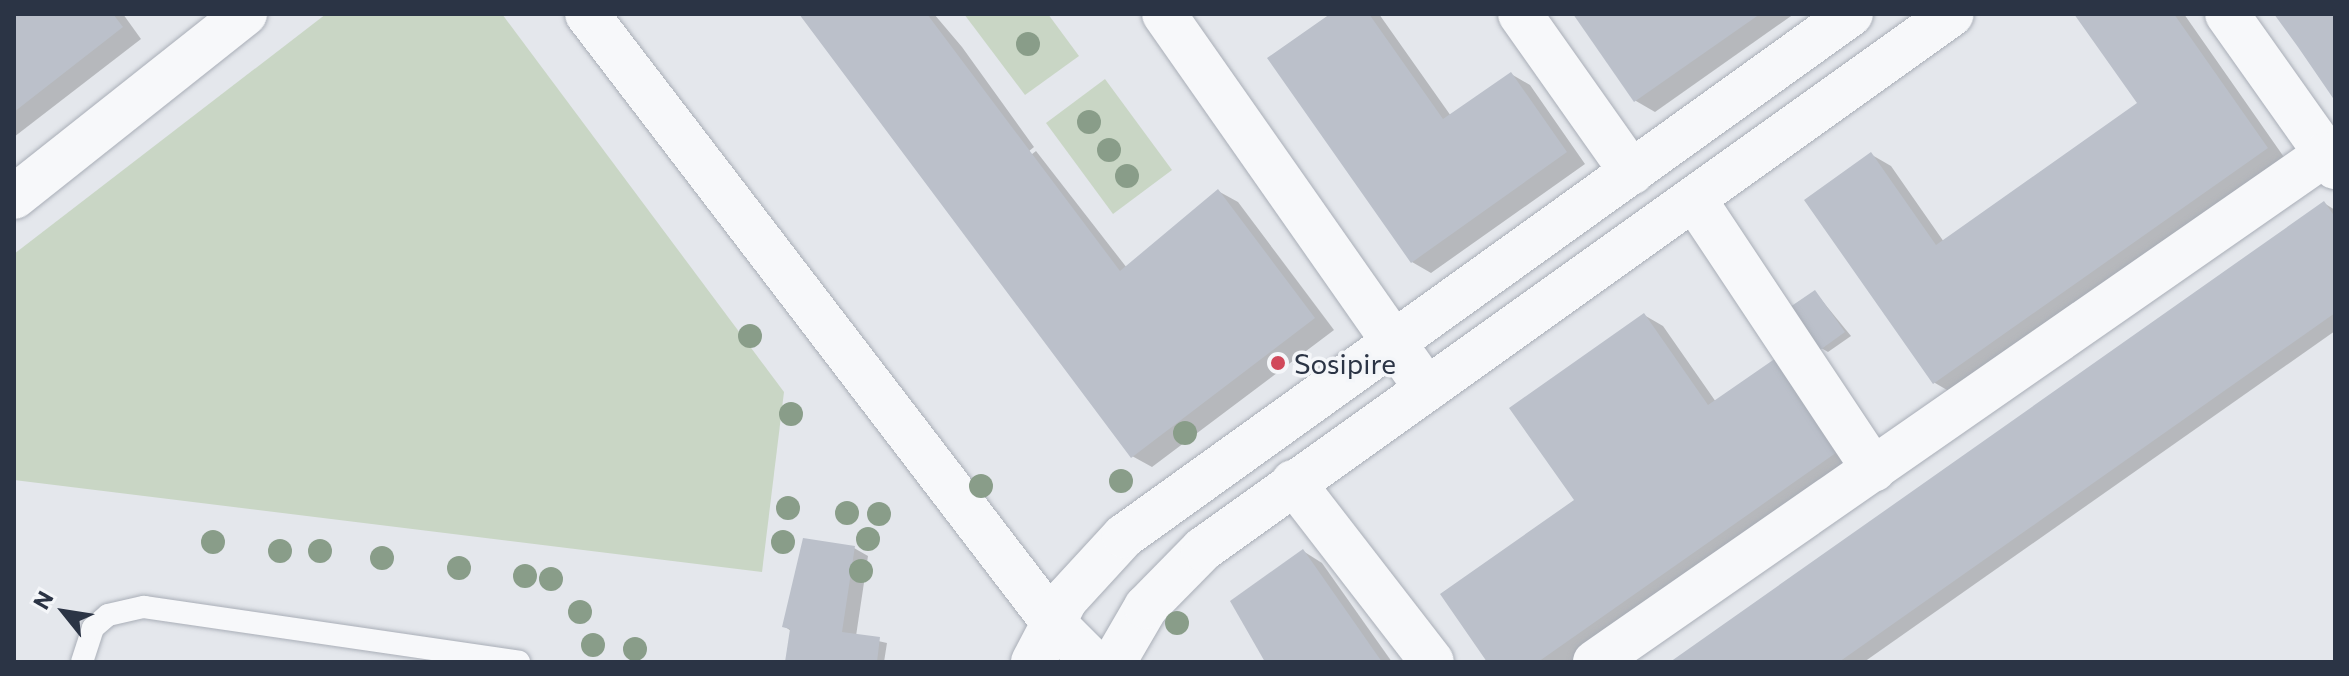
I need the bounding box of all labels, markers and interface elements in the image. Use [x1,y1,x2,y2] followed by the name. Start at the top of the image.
[1294,346,1396,380] place label: Sosipire
[1269,354,1287,372] marker: Sosipire
[24,572,104,652] north arrow
[27,586,59,614] text: N

